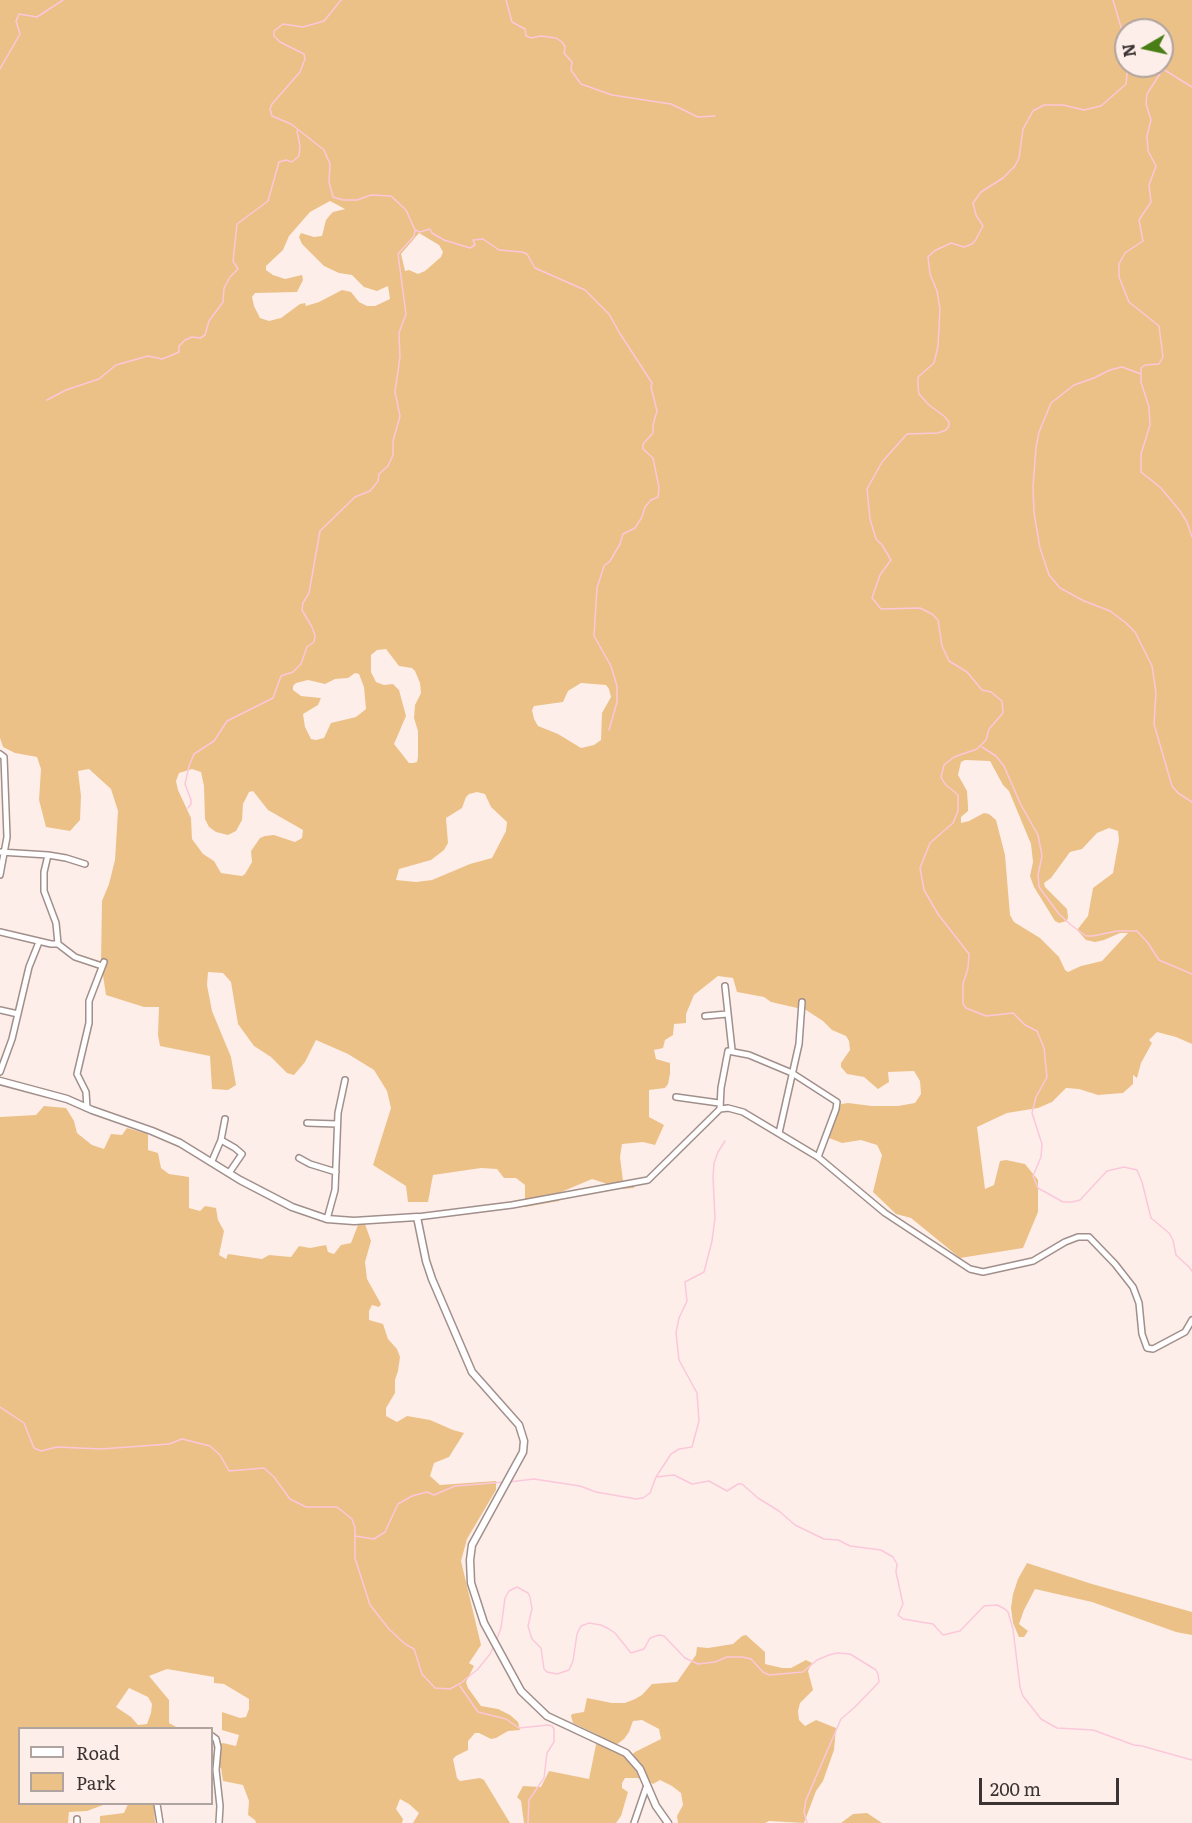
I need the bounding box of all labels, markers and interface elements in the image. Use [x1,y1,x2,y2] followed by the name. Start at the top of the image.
[1114,18,1174,78] north arrow
[1115,42,1141,59] text: N
[18,1727,213,1805] legend
[76,1739,120,1766] text: Road
[982,1766,1122,1804] scale bar
[76,1769,115,1796] text: Park
[990,1775,1041,1802] text: 200 m

